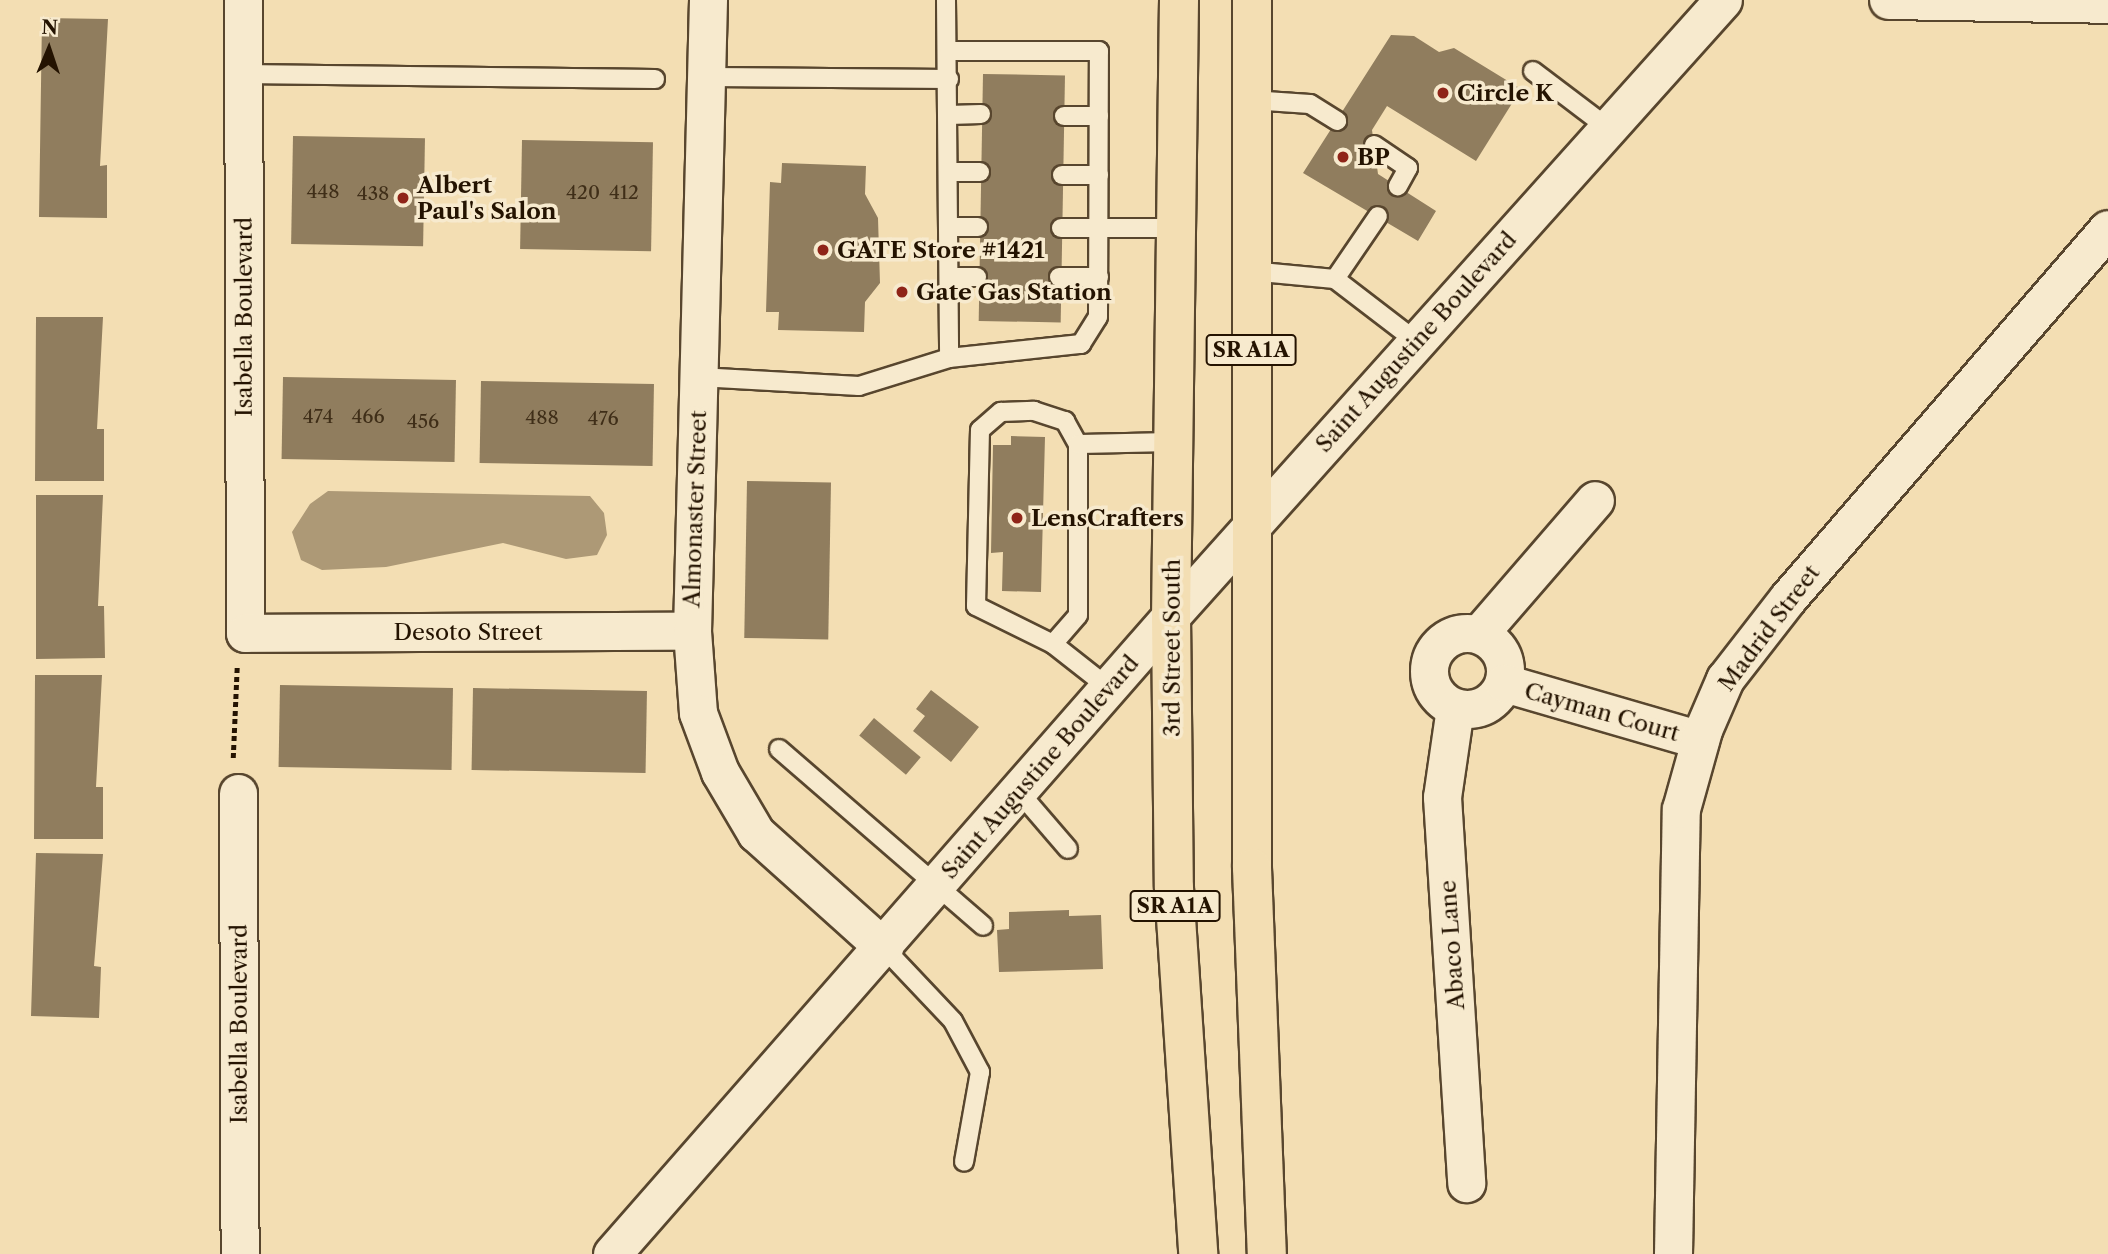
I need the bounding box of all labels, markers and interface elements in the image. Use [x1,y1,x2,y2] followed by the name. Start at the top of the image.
[14,14,84,84] north arrow
[41,16,58,39] text: N
[1457,79,1553,107] place label: Circle K
[1435,85,1451,101] marker: Circle K
[1357,143,1390,171] place label: BP
[1335,149,1351,165] marker: BP
[417,171,557,225] place label: Albert Paul's Salon
[306,181,340,203] house number: 448
[566,182,600,204] house number: 420
[609,182,639,204] house number: 412
[357,183,389,205] house number: 438
[395,190,411,206] marker: Albert Paul's Salon
[230,217,258,417] street label: Isabella Boulevard
[1309,226,1523,458] street label: Saint Augustine Boulevard
[837,236,1045,264] place label: GATE Store #1421
[815,242,831,258] marker: GATE Store #1421
[916,278,1112,306] place label: Gate Gas Station
[894,284,910,300] marker: Gate Gas Station
[1204,332,1298,368] road number: SR A1A
[303,406,333,428] house number: 474
[351,406,385,428] house number: 466
[525,407,559,429] house number: 488
[587,408,619,430] house number: 476
[678,410,712,608] street label: Almonaster Street
[407,411,439,433] house number: 456
[1031,504,1184,532] place label: LensCrafters
[1009,510,1025,526] marker: LensCrafters
[1158,559,1186,737] street label: 3rd Street South
[1712,559,1826,697] street label: Madrid Street
[393,618,543,646] street label: Desoto Street
[935,649,1145,885] street label: Saint Augustine Boulevard
[1521,677,1683,747] street label: Cayman Court
[1434,879,1470,1011] street label: Abaco Lane
[1128,888,1222,923] road number: SR A1A
[225,924,253,1124] street label: Isabella Boulevard

